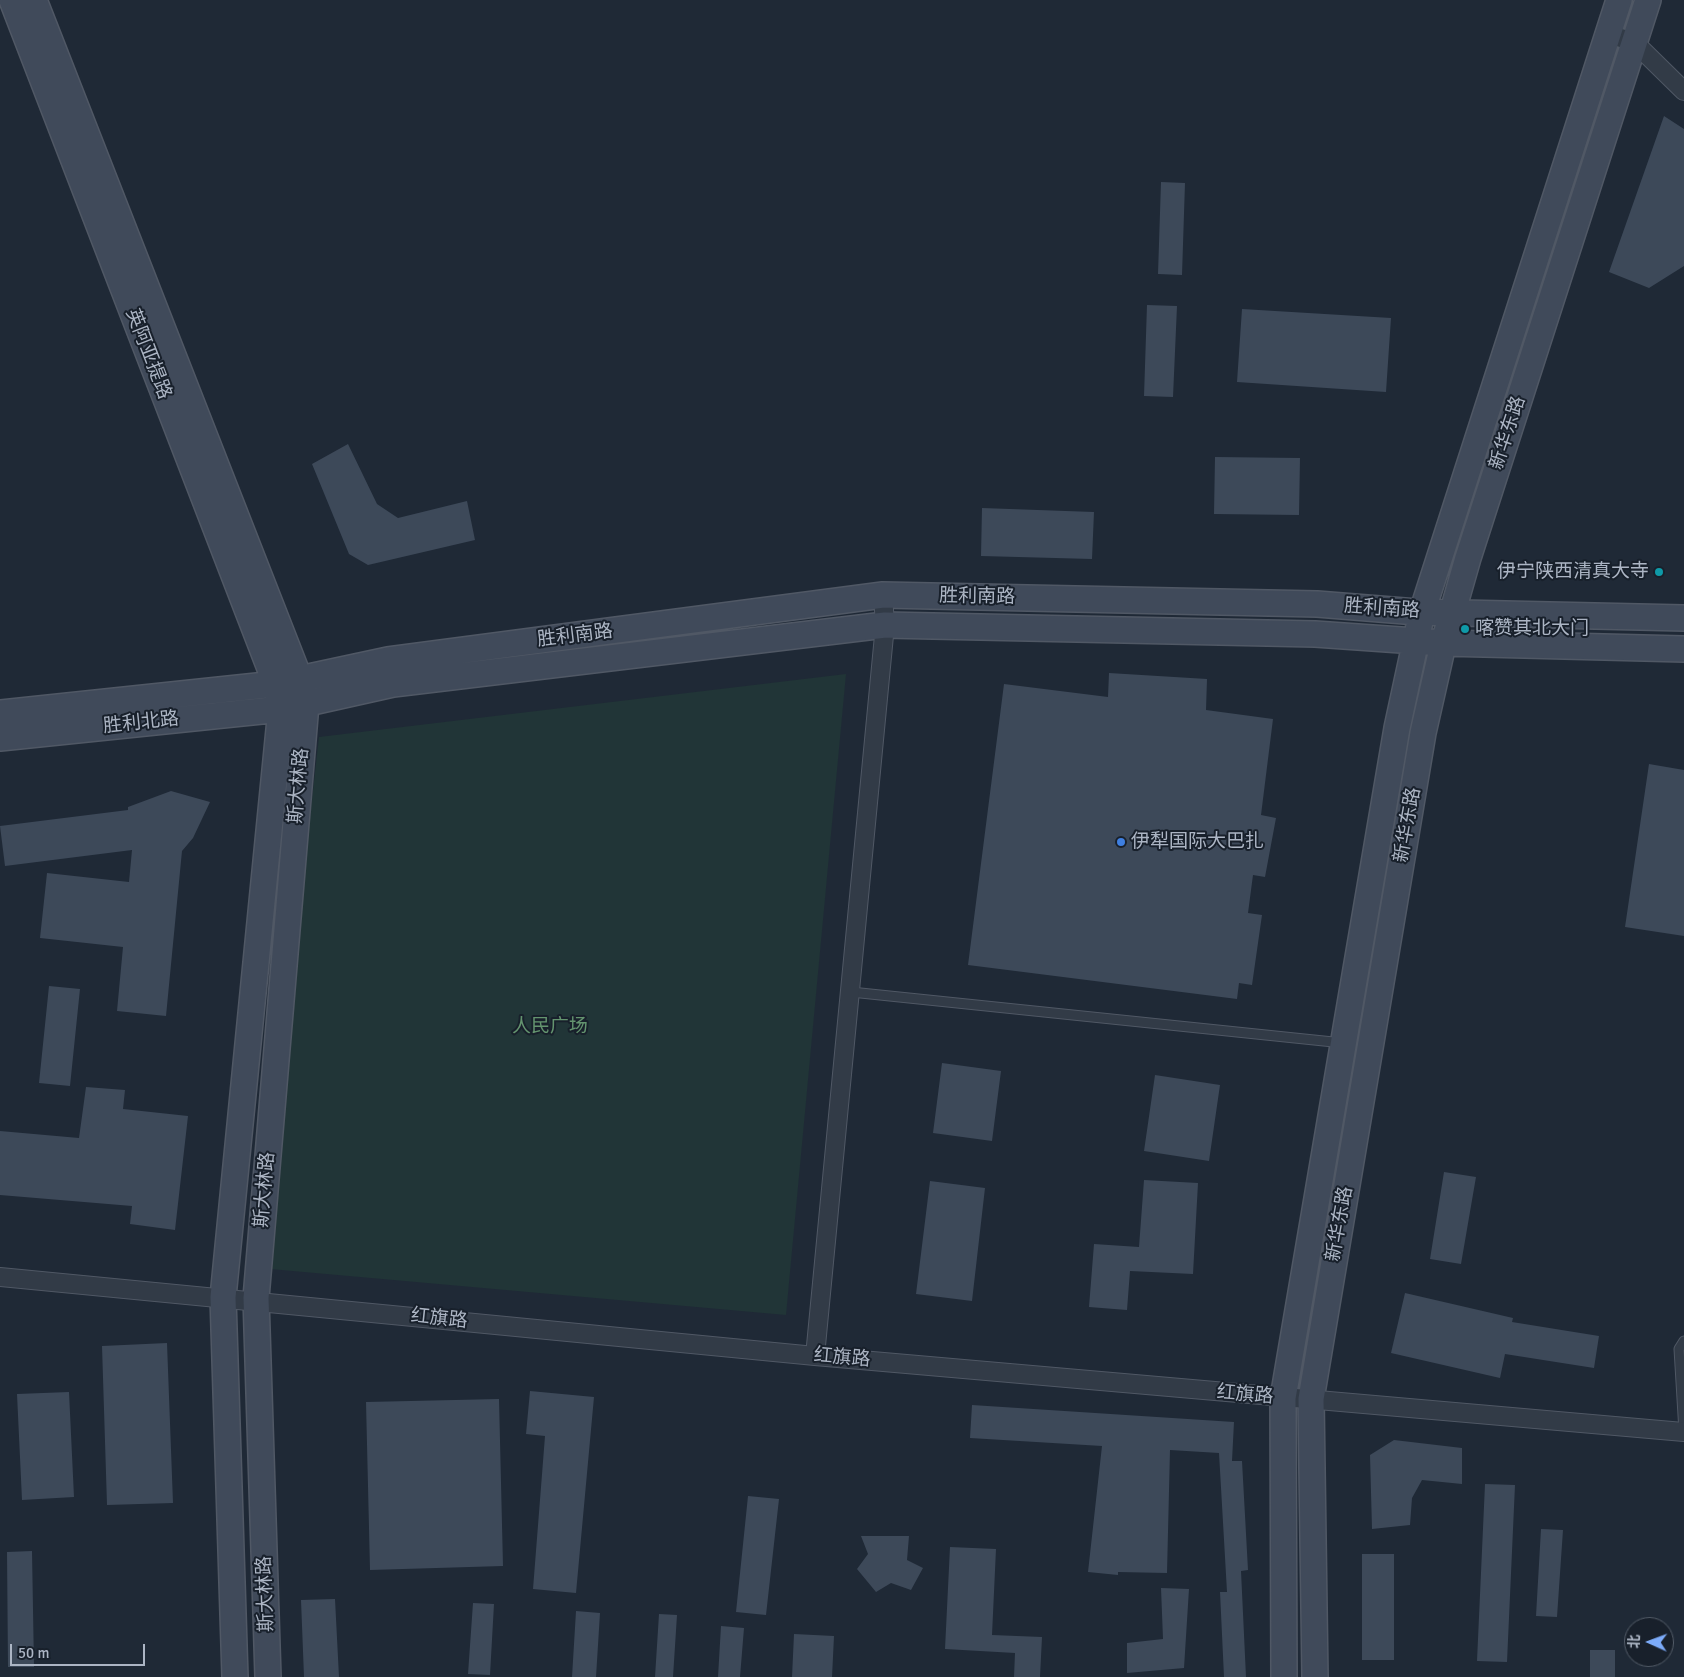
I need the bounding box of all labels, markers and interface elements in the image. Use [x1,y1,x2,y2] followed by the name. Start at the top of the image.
[120,306,176,402] street label: 英阿亚提路
[1485,393,1531,473] street label: 新华东路
[1497,561,1649,583] place label: 伊宁陕西清真大寺
[1653,566,1665,578] marker: 伊宁陕西清真大寺
[939,585,1015,609] street label: 胜利南路
[1343,595,1421,623] street label: 胜利南路
[1475,618,1589,640] place label: 喀赞其北大门
[536,620,614,652] street label: 胜利南路
[1459,623,1471,635] marker: 喀赞其北大门
[102,708,180,738] street label: 胜利北路
[284,747,314,825] street label: 斯大林路
[1390,786,1426,864] street label: 新华东路
[1131,831,1264,853] place label: 伊犁国际大巴扎
[1115,836,1127,848] marker: 伊犁国际大巴扎
[512,1016,588,1038] park label: 人民广场
[250,1151,280,1229] street label: 斯大林路
[1322,1185,1358,1263] street label: 新华东路
[409,1305,469,1333] street label: 红旗路
[813,1344,871,1372] street label: 红旗路
[1216,1381,1274,1409] street label: 红旗路
[253,1556,279,1632] street label: 斯大林路
[1624,1617,1674,1667] north arrow
[12,1634,148,1666] scale bar
[1626,1634,1643,1649] text: 北
[18,1644,49,1662] text: 50 m

